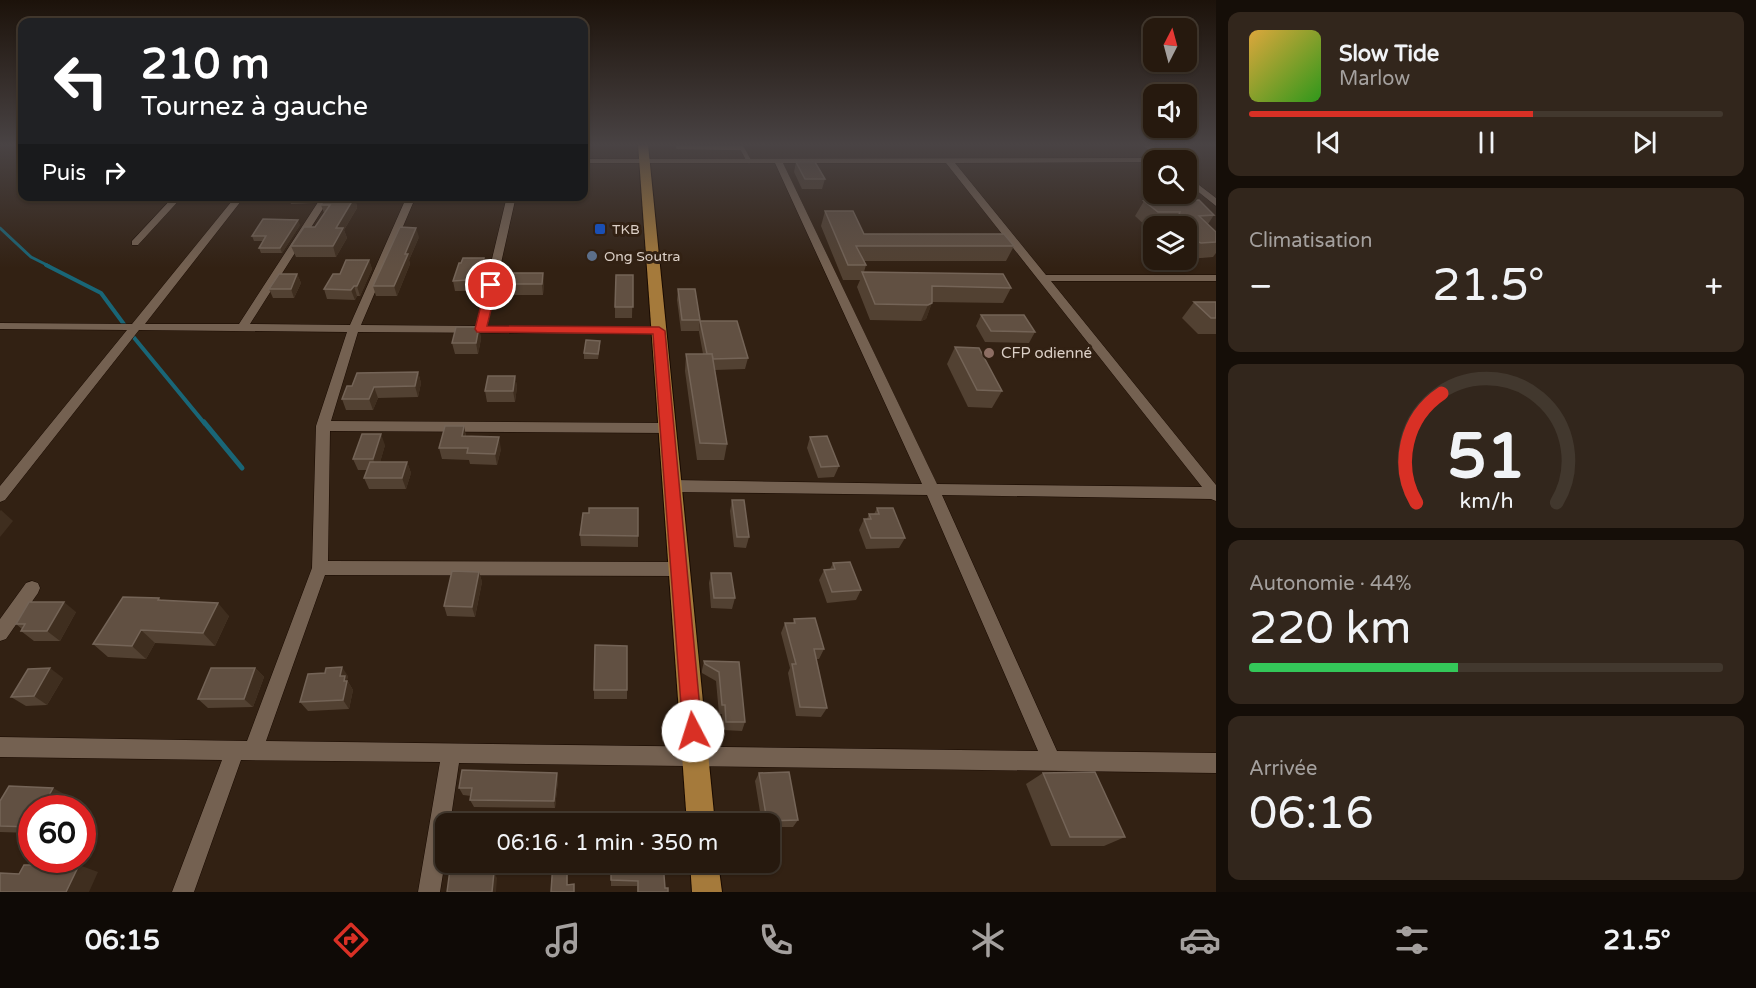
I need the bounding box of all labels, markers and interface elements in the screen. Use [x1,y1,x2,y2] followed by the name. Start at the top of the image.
[1143,18,1197,72] north arrow
[1143,18,1197,270] map controls
[141,39,270,90] text: 210 m
[1339,41,1439,67] text: Slow Tide
[42,42,120,120] icon: left
[1339,67,1410,91] text: Marlow
[1143,84,1197,138] button: sound
[141,90,368,123] text: Tournez à gauche
[1312,126,1345,159] icon: previous
[1470,126,1503,159] icon: pause
[1628,126,1661,159] icon: next
[1143,150,1197,204] button: search
[98,156,131,189] icon: right
[42,160,86,186] text: Puis
[1143,216,1197,270] button: layers
[612,221,640,238] place label: TKB
[593,222,607,236] marker: TKB
[1249,229,1372,253] text: Climatisation
[604,248,680,265] place label: Ong Soutra
[585,249,599,263] marker: Ong Soutra
[465,259,516,310] pin
[1432,259,1545,313] text: 21.5°
[1249,267,1273,306] text: −
[1704,267,1723,306] text: +
[474,268,507,301] icon: arrive
[1001,344,1092,362] place label: CFP odienné
[982,346,996,360] marker: CFP odienné
[1447,420,1525,495] text: 51
[1459,488,1513,514] text: km/h
[1249,572,1411,596] text: Autonomie · 44%
[1249,602,1411,656] text: 220 km
[661,699,725,763] position arrow
[1249,757,1317,781] text: Arrivée
[1249,787,1374,841] text: 06:16
[18,795,96,873] speed limit sign: 60
[497,830,718,856] text: 06:16 · 1 min · 350 m
[330,919,372,961] icon: directions
[542,919,584,961] icon: music
[755,919,797,961] icon: phone
[967,919,1009,961] icon: climate
[1179,919,1221,961] icon: car
[1391,919,1433,961] icon: filters
[85,924,160,957] text: 06:15
[1603,924,1671,957] text: 21.5°

